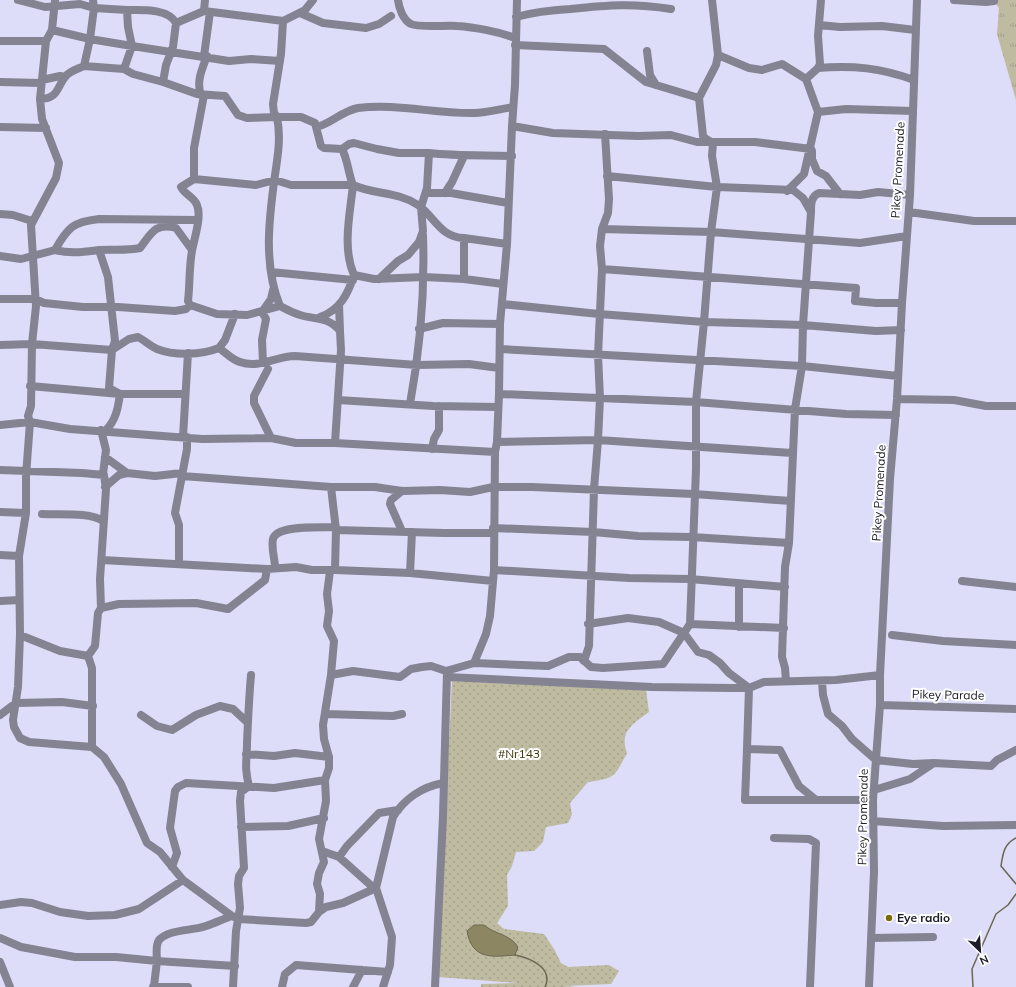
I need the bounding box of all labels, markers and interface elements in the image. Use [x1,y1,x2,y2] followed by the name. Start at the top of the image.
[887,121,908,219] street label: Pikey Promenade
[868,444,889,542] street label: Pikey Promenade
[912,686,984,703] street label: Pikey Parade
[498,746,540,761] park label: #Nr143
[854,769,871,865] street label: Pikey Promenade
[897,910,950,925] place label: Eye radio
[884,913,894,923] marker: Eye radio
[960,931,1000,971] north arrow
[978,952,991,968] text: N

